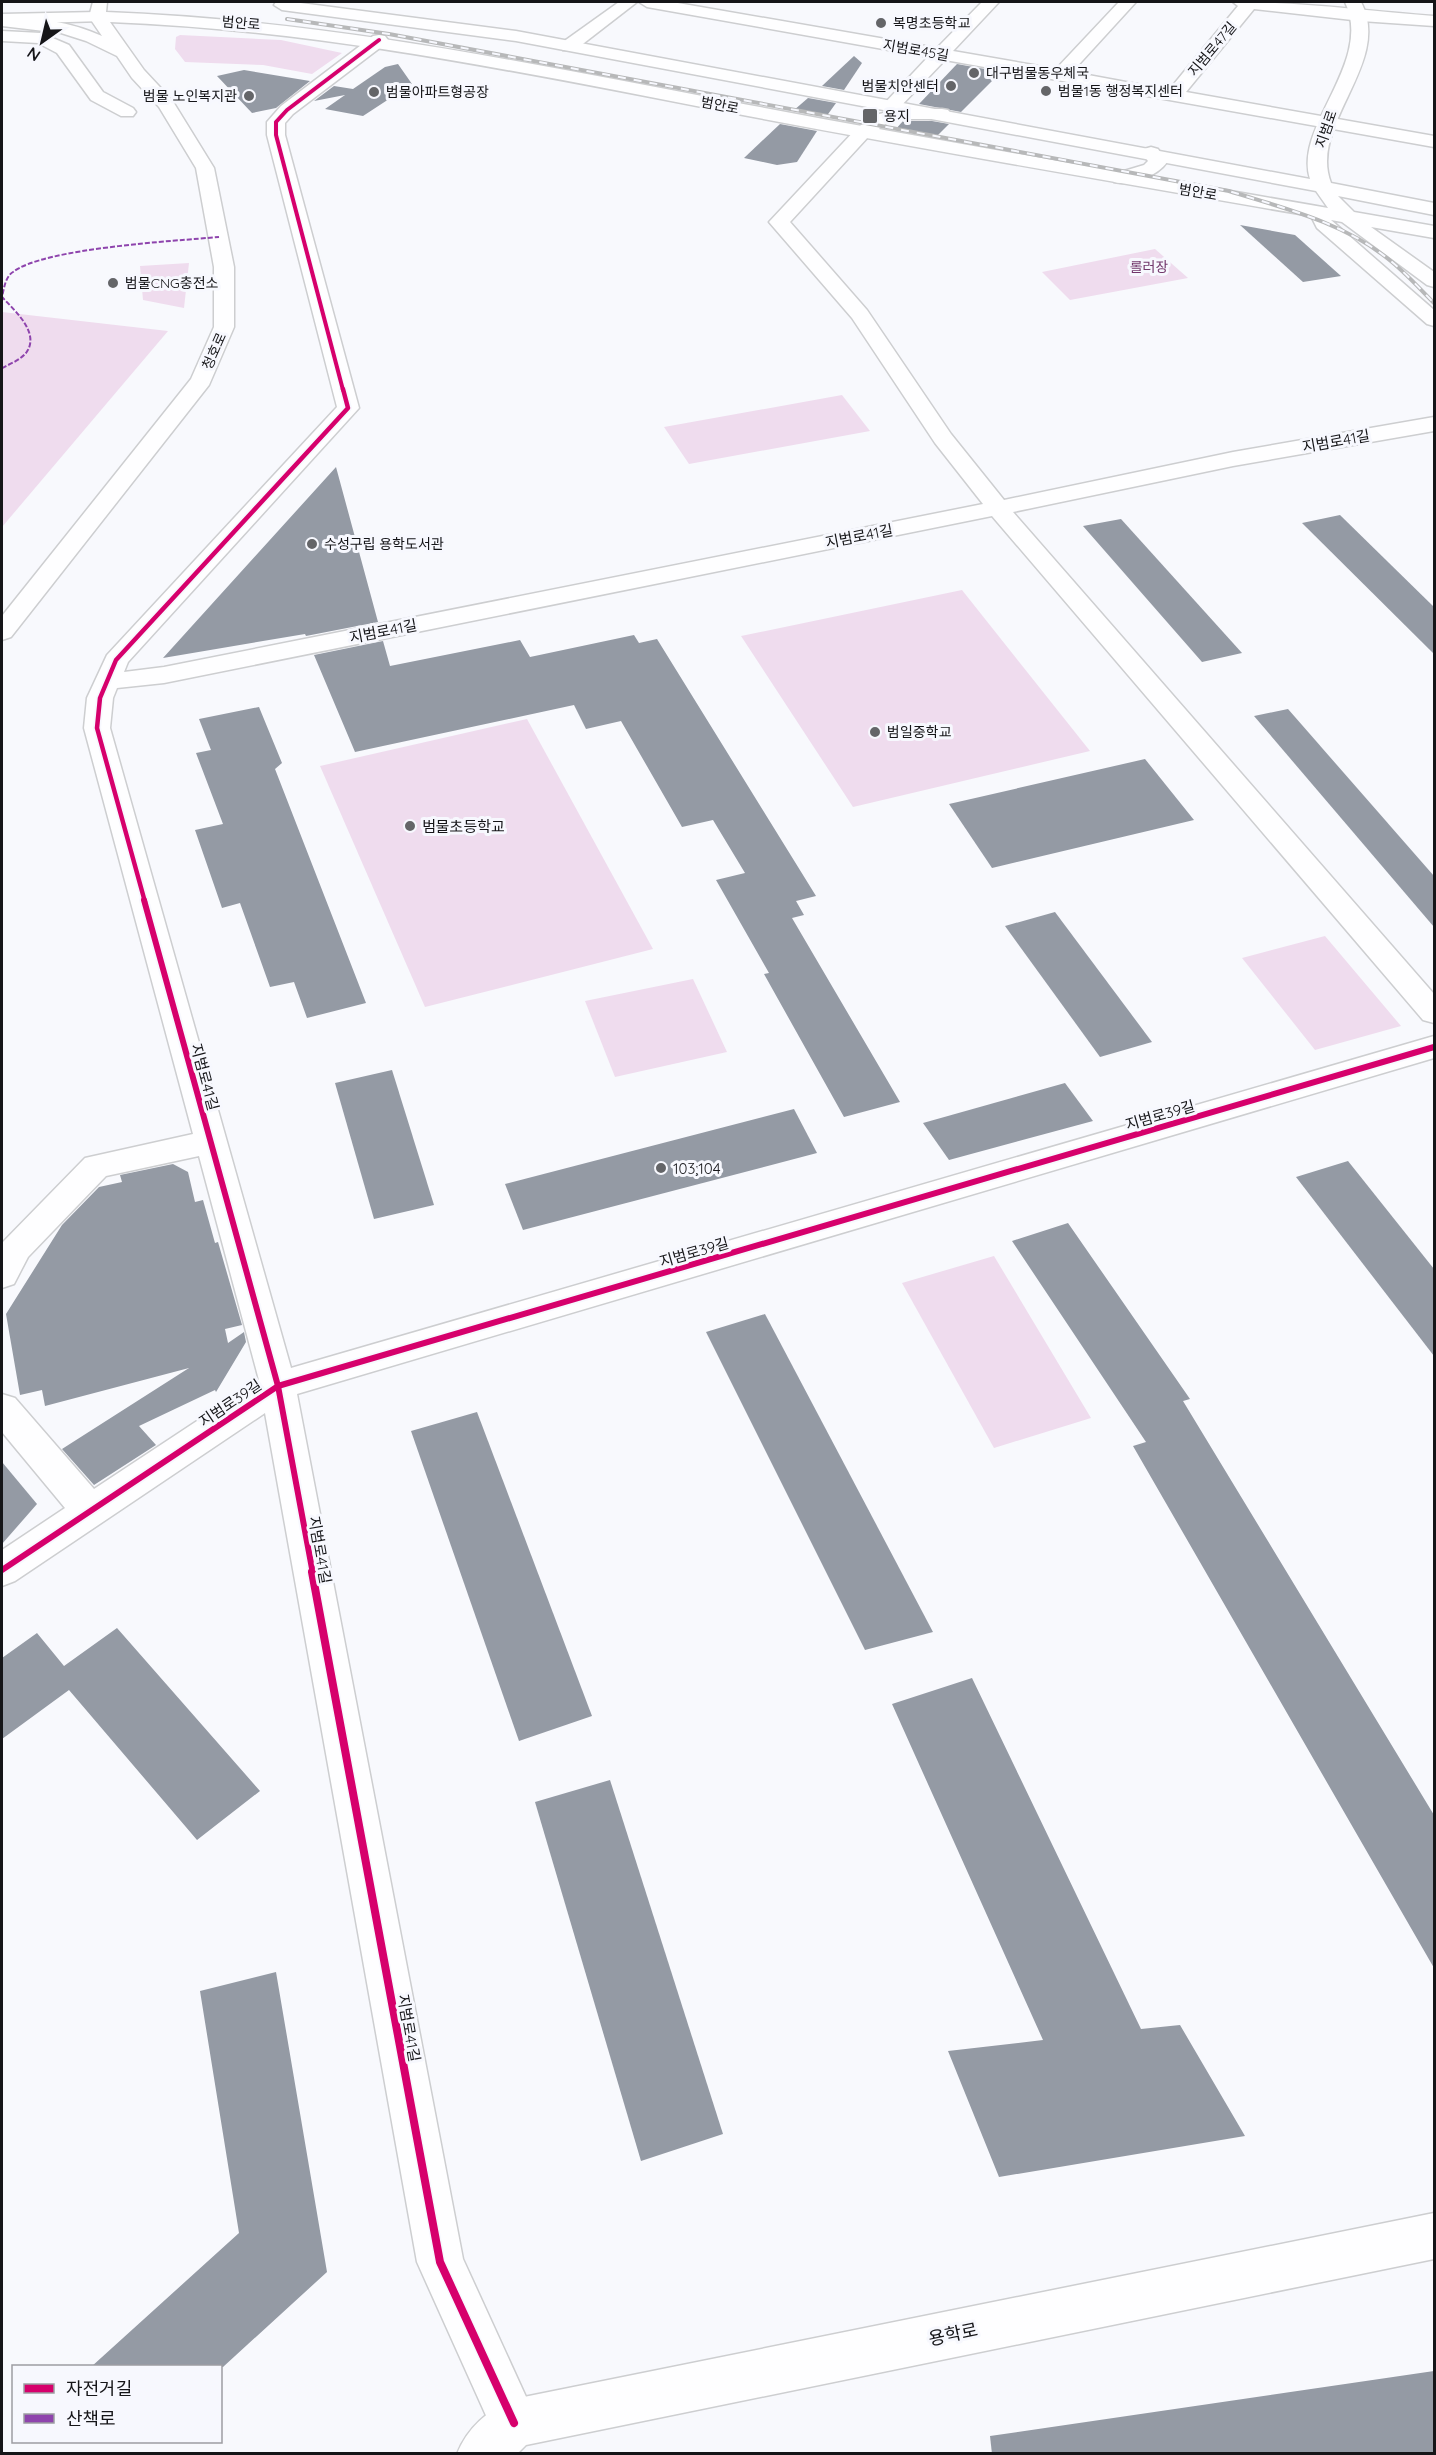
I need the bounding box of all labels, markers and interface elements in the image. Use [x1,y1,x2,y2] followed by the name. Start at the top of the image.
[12,12,72,72] north arrow
[221,12,261,34] street label: 범안로
[893,14,970,32] place label: 복명초등학교
[874,16,888,30] marker: 복명초등학교
[1184,18,1240,80] street label: 지범로47길
[882,35,950,65] street label: 지범로45길
[23,43,44,66] text: N
[986,64,1089,82] place label: 대구범물동우체국
[967,66,981,80] marker: 대구범물동우체국
[862,77,939,95] place label: 범물치안센터
[944,79,958,93] marker: 범물치안센터
[1058,82,1183,100] place label: 범물1동 행정복지센터
[386,83,489,101] place label: 범물아파트형공장
[1039,84,1053,98] marker: 범물1동 행정복지센터
[367,85,381,99] marker: 범물아파트형공장
[143,87,237,105] place label: 범물 노인복지관
[242,89,256,103] marker: 범물 노인복지관
[699,92,741,118] street label: 범안로
[861,107,879,125] marker: 용지
[884,107,910,125] place label: 용지
[1311,108,1341,150] street label: 지범로
[1177,180,1219,204] street label: 범안로
[1130,258,1168,276] park label: 롤러장
[125,274,219,292] place label: 범물CNG충전소
[106,276,120,290] marker: 범물CNG충전소
[198,330,230,372] street label: 청호로
[1301,426,1371,456] street label: 지범로41길
[824,520,894,552] street label: 지범로41길
[324,535,444,553] place label: 수성구립 용학도서관
[305,537,319,551] marker: 수성구립 용학도서관
[348,615,418,647] street label: 지범로41길
[887,723,952,741] place label: 범일중학교
[868,725,882,739] marker: 범일중학교
[422,817,505,836] place label: 범물초등학교
[403,819,417,833] marker: 범물초등학교
[187,1041,223,1113] street label: 지범로41길
[1123,1096,1197,1134] street label: 지범로39길
[673,1159,721,1178] place label: 103;104
[654,1161,668,1175] marker: 103;104
[657,1233,731,1271] street label: 지범로39길
[195,1375,265,1431] street label: 지범로39길
[305,1515,335,1585] street label: 지범로41길
[394,1993,424,2063] street label: 지범로41길
[926,2318,980,2350] street label: 용학로
[12,2365,222,2443] legend
[66,2377,132,2400] text: 자전거길
[66,2407,116,2430] text: 산책로

